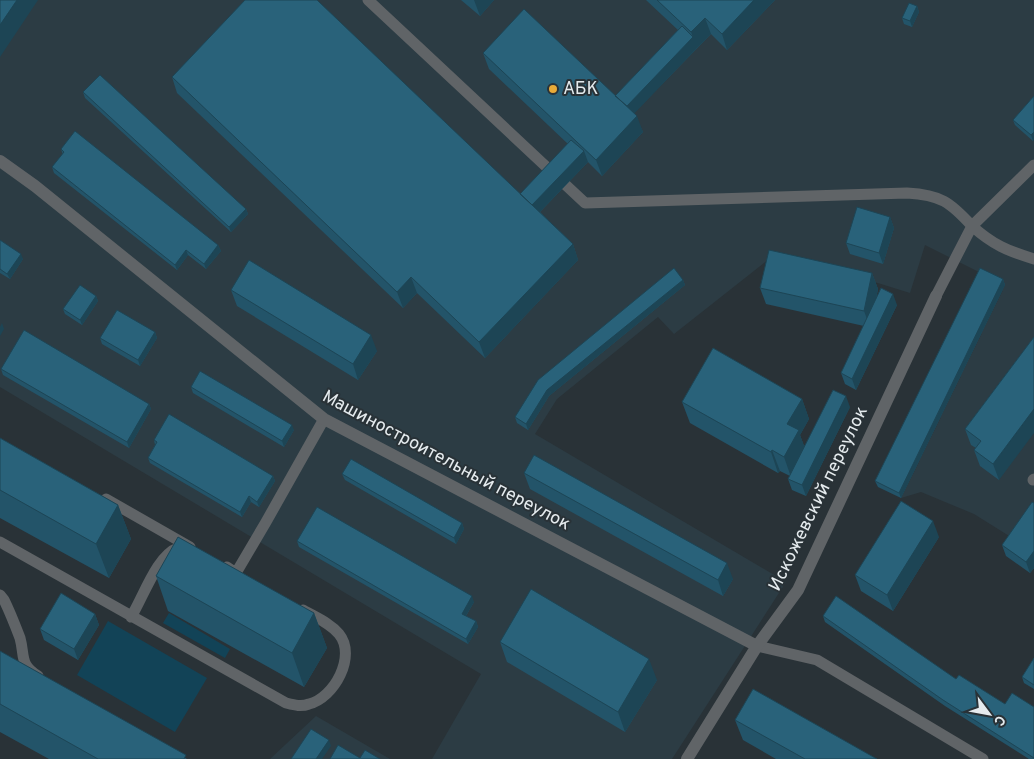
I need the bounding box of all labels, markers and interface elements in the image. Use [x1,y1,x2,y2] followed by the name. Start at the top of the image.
[563,78,599,101] place label: АБК
[547,83,559,95] marker: АБК
[318,386,574,536] street label: Машиностроительный переулок
[764,403,874,595] street label: Искожевский переулок
[964,689,1014,739] north arrow
[989,712,1008,728] text: С

